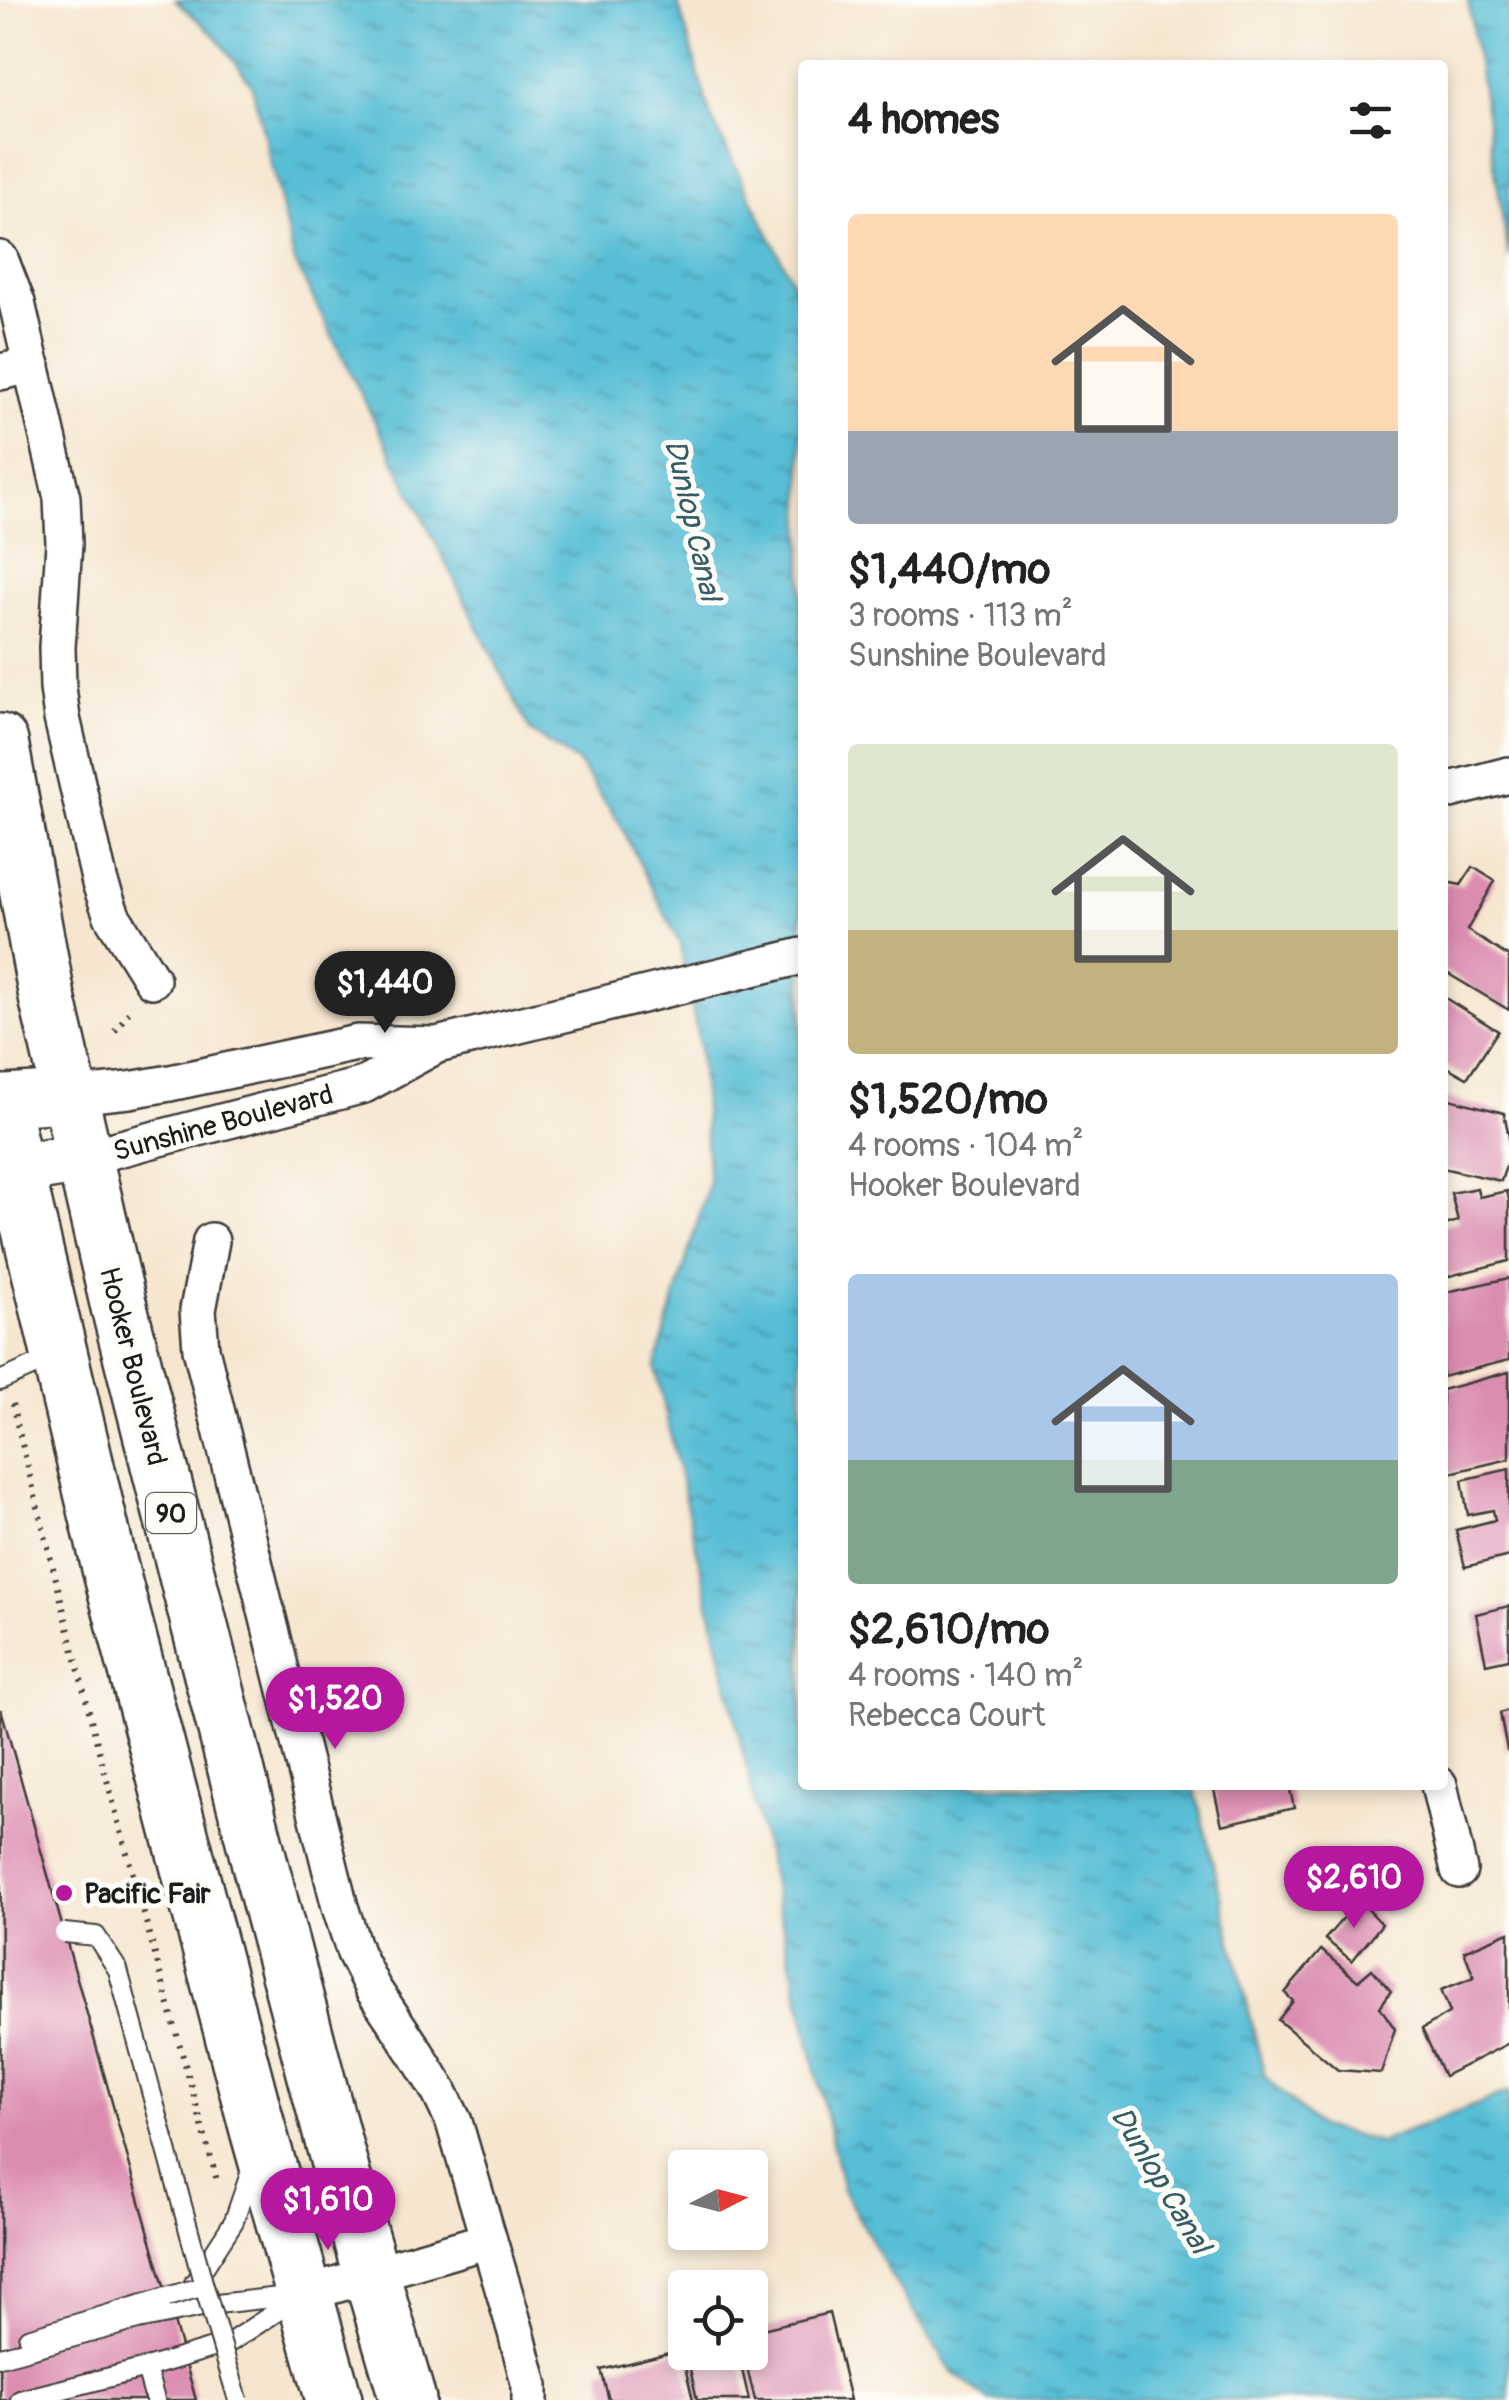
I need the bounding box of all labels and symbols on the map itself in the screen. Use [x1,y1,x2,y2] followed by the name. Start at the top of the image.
[656,436,730,607] water label: Dunlop Canal
[304,951,466,1036] pin: $1,440
[110,1077,337,1170] street label: Sunshine Boulevard
[91,1263,174,1469] street label: Hooker Boulevard
[146,1493,196,1533] road number: 90
[254,1667,416,1752] pin: $1,520
[1273,1846,1435,1931] pin: $2,610
[84,1877,211,1912] place label: Pacific Fair
[53,1882,75,1904] marker: Pacific Fair
[1102,2100,1220,2263] water label: Dunlop Canal
[668,2150,768,2250] north arrow
[247,2168,409,2253] pin: $1,610

